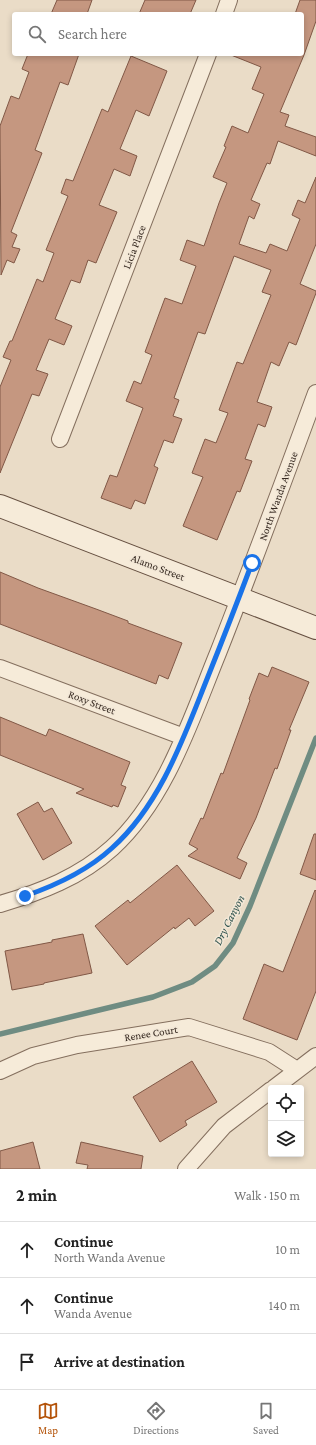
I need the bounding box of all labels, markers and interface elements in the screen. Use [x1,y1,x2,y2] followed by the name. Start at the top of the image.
[12,12,304,56] search box
[26,23,48,45] icon: search
[58,26,127,42] text: Search here
[120,223,148,271] street label: Licia Place
[256,450,300,542] street label: North Wanda Avenue
[130,551,187,583] street label: Alamo Street
[243,554,261,572] route start
[67,688,117,717] street label: Roxy Street
[16,887,34,905] route end
[210,893,248,947] water label: Dry Canyon
[124,1023,179,1043] street label: Renee Court
[268,1085,304,1157] map controls
[268,1085,304,1121] button: locate
[268,1121,304,1157] button: layers
[16,1186,57,1205] text: 2 min
[234,1188,300,1203] text: Walk · 150 m
[54,1234,113,1250] text: Continue
[16,1239,38,1261] icon: ahead
[275,1242,300,1257] text: 10 m
[54,1250,165,1265] text: North Wanda Avenue
[54,1290,113,1306] text: Continue
[16,1295,38,1317] icon: ahead
[269,1298,300,1313] text: 140 m
[54,1306,132,1321] text: Wanda Avenue
[16,1351,38,1373] icon: arrive
[54,1354,185,1370] text: Arrive at destination
[37,1400,59,1436] tab: Map
[133,1400,179,1436] tab: Directions
[253,1400,279,1436] tab: Saved

